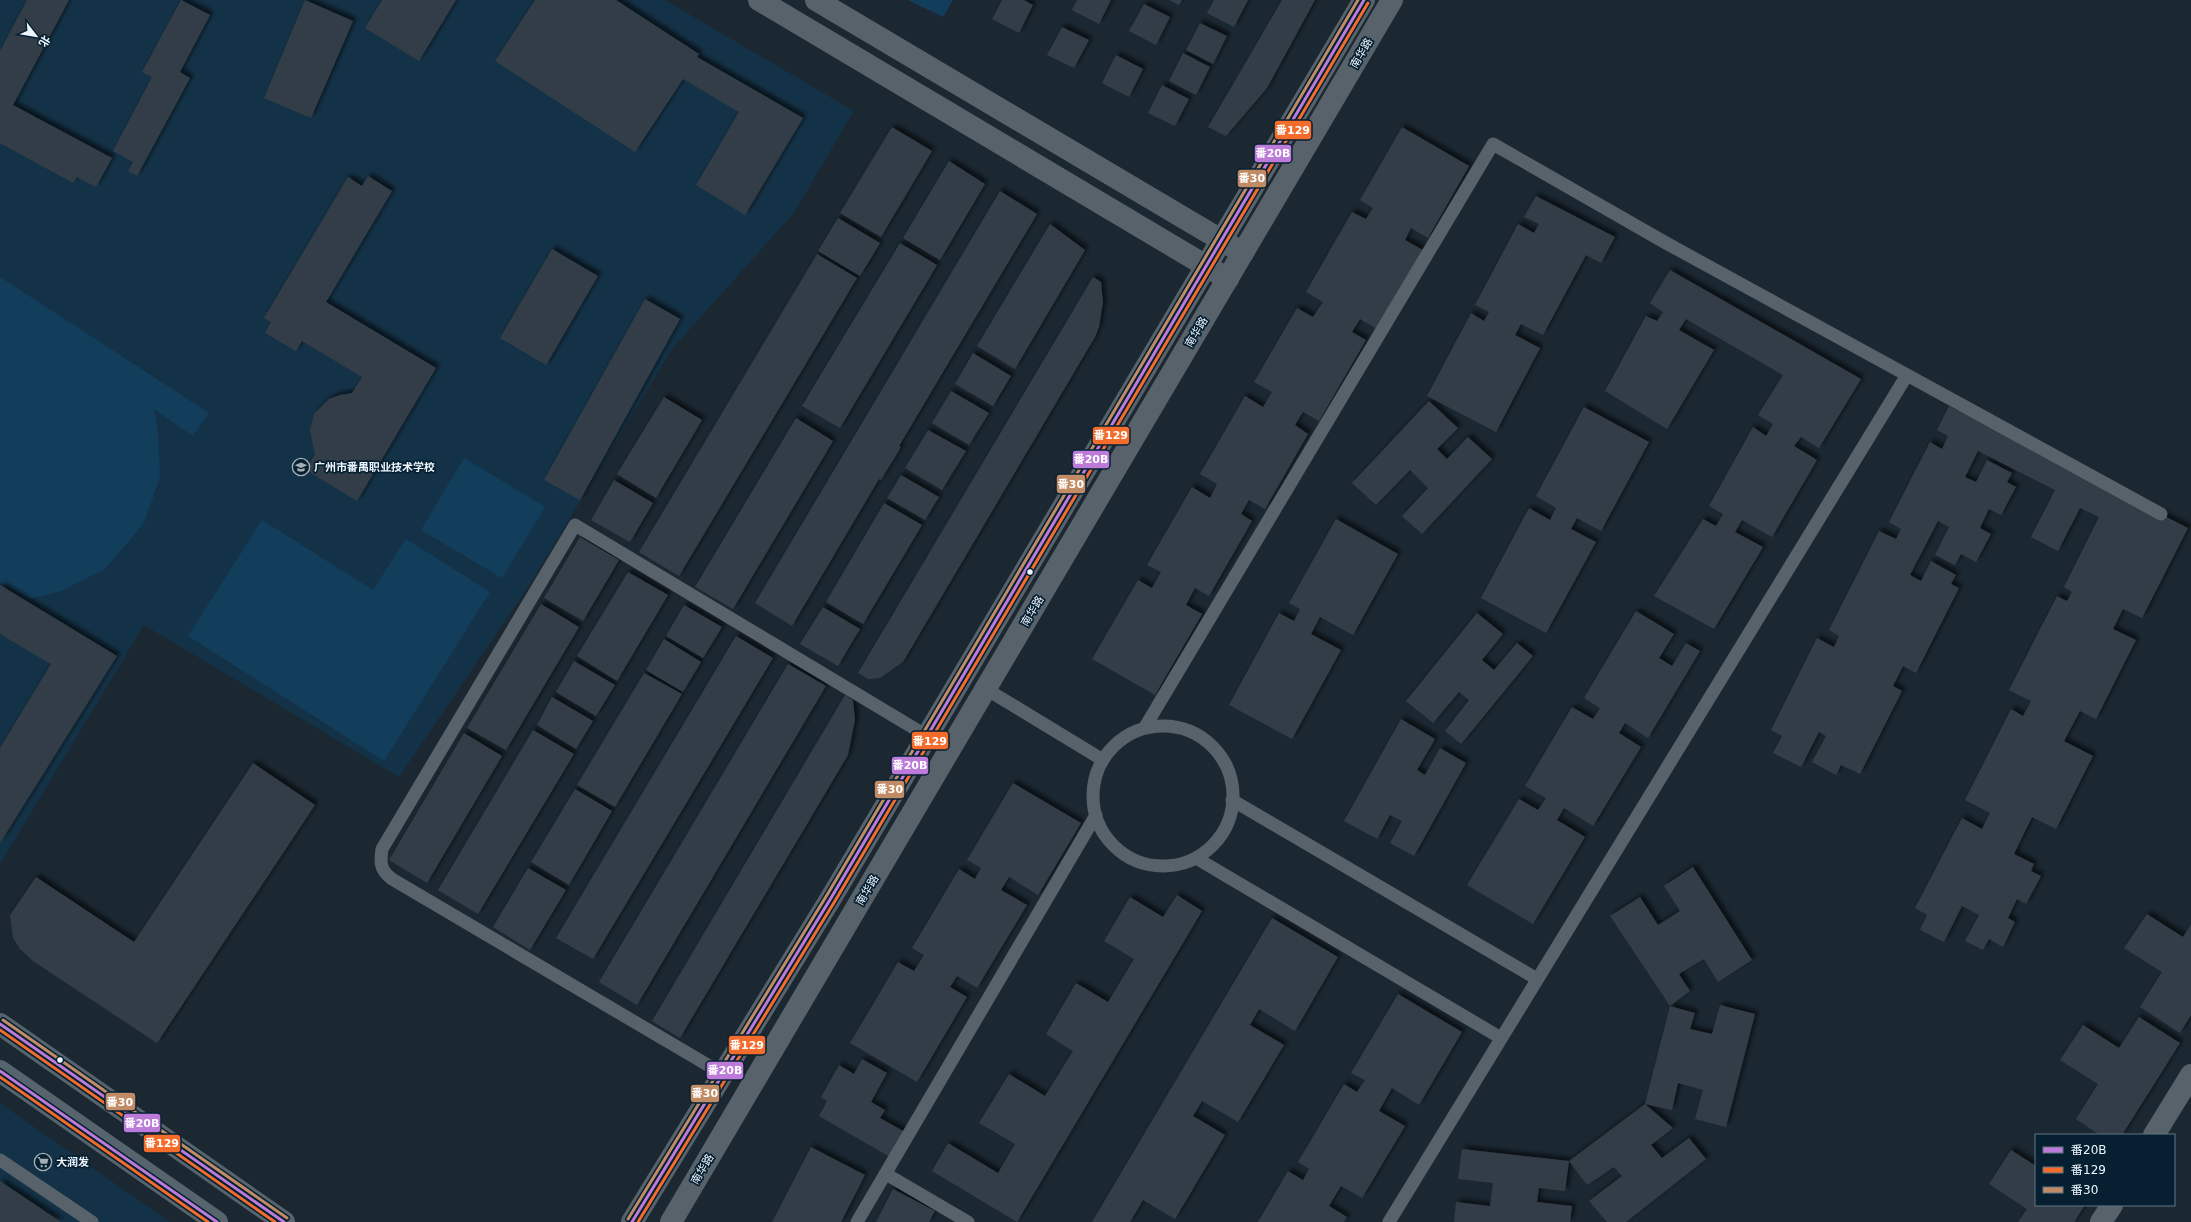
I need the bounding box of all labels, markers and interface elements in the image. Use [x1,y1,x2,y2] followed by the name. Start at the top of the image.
[16,16,56,56] north arrow
[36,33,53,49] text: 北
[1348,36,1375,71] street label: 南华路
[1274,120,1312,140] line badge: 番129
[1276,124,1310,137] text: 番129
[1254,144,1292,163] line badge: 番20B
[1256,147,1290,160] text: 番20B
[1237,169,1267,188] line badge: 番30
[1239,172,1265,185] text: 番30
[1182,315,1210,350] street label: 南华路
[1092,426,1130,445] line badge: 番129
[1094,429,1128,442] text: 番129
[1072,450,1110,469] line badge: 番20B
[1074,453,1108,466] text: 番20B
[291,457,311,477] school or university icon: 广州市番禺职业技术学校
[314,461,435,474] place label: 广州市番禺职业技术学校
[1056,474,1086,494] line badge: 番30
[1058,478,1084,491] text: 番30
[1025,567,1035,577] unlabelled marker
[1018,594,1046,629] street label: 南华路
[911,731,949,750] line badge: 番129
[913,735,947,748] text: 番129
[891,756,929,775] line badge: 番20B
[893,759,927,772] text: 番20B
[874,780,905,799] line badge: 番30
[877,783,903,796] text: 番30
[853,873,881,908] street label: 南华路
[728,1035,766,1055] line badge: 番129
[730,1039,764,1052] text: 番129
[55,1055,65,1065] unlabelled marker
[706,1061,744,1080] line badge: 番20B
[708,1064,742,1077] text: 番20B
[690,1084,720,1103] line badge: 番30
[692,1087,718,1100] text: 番30
[105,1092,136,1111] line badge: 番30
[107,1096,133,1109] text: 番30
[123,1113,161,1133] line badge: 番20B
[125,1117,159,1130] text: 番20B
[143,1134,181,1153] line badge: 番129
[2035,1134,2175,1206] legend
[145,1137,179,1150] text: 番129
[2071,1143,2107,1157] text: 番20B
[33,1152,53,1172] supermarket icon: 大润发
[688,1152,716,1187] street label: 南华路
[56,1156,89,1169] place label: 大润发
[2071,1163,2106,1177] text: 番129
[2071,1183,2098,1197] text: 番30

